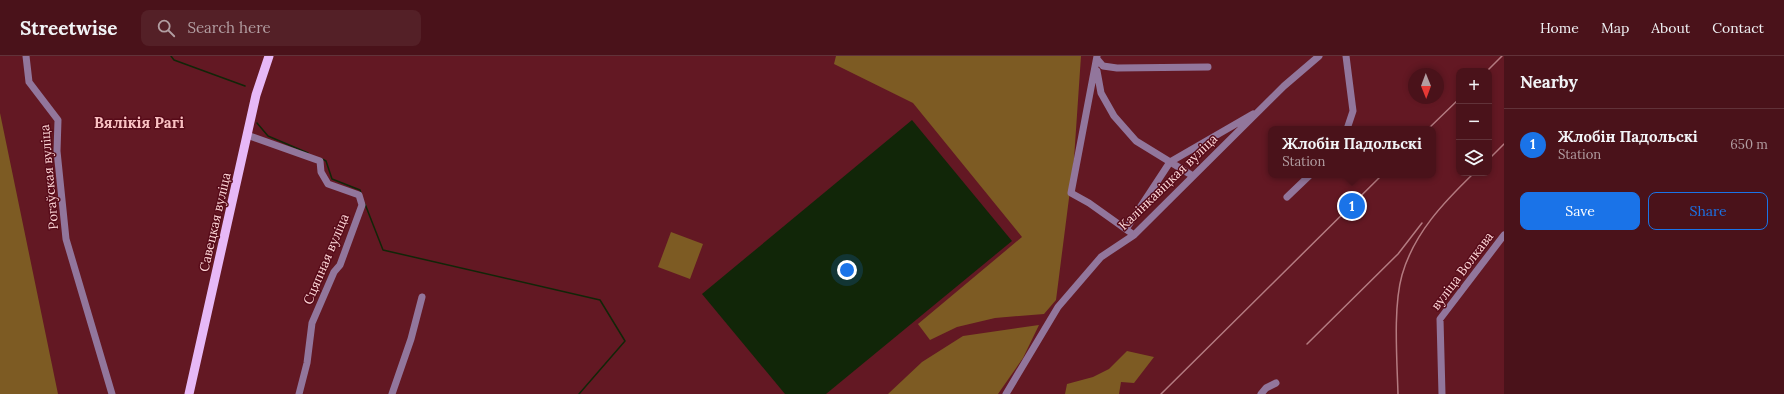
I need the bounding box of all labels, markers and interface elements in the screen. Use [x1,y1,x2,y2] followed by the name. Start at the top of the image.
[141,10,421,46] search box
[20,16,117,40] text: Streetwise
[155,17,177,39] icon: search
[187,18,271,37] text: Search here
[1540,19,1579,37] text: Home
[1601,19,1629,37] text: Map
[1651,19,1690,37] text: About
[1712,19,1764,37] text: Contact
[1408,68,1444,104] north arrow
[1456,68,1492,176] map controls
[1456,68,1492,104] button: +
[1520,71,1578,93] text: Nearby
[1456,104,1492,140] button: −
[94,113,184,132] district label: Вялікія Рагі
[36,123,62,230] street label: Рогаўская вуліца
[1268,126,1436,178] popup
[1558,127,1698,146] text: Жлобін Падольскі
[1115,130,1221,234] street label: Калінкавіцкая вуліца
[1282,134,1422,153] text: Жлобін Падольскі
[1530,136,1536,153] text: 1
[1730,136,1768,153] text: 650 m
[1456,140,1492,176] button: layers
[1558,146,1601,163] text: Station
[1282,153,1325,170] text: Station
[195,170,235,273] street label: Савецкая вуліца
[1339,191,1365,221] pin: 1
[1520,192,1640,230] button: Save
[1648,192,1768,230] button: Share
[299,211,353,307] street label: Сцяпная вуліца
[1427,228,1497,314] street label: вуліца Волкава
[837,260,857,280] your location

